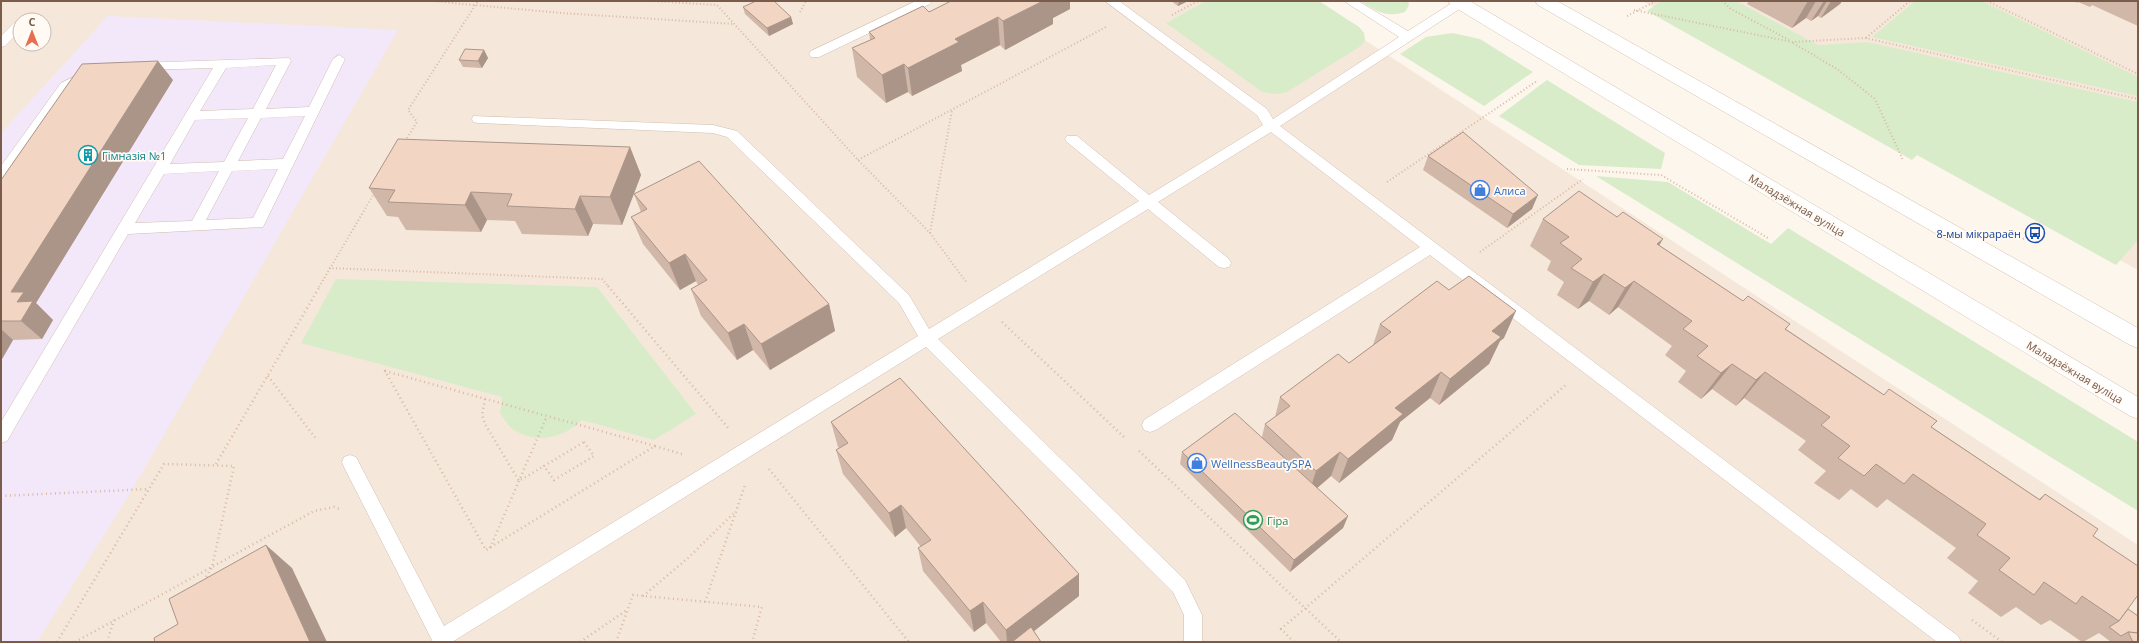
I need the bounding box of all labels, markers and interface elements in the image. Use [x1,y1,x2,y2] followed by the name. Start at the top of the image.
[12,12,52,52] north arrow
[28,14,36,29] text: С
[77,144,99,166] building icon: Гімназія №1
[102,148,166,163] place label: Гімназія №1
[1746,170,1848,240] street label: Маладзёжная вуліца
[1469,179,1491,201] shop icon: Алиса
[1494,183,1526,198] place label: Алиса
[2024,222,2046,244] bus stop icon: 8-мы мікрараён
[1936,226,2021,241] place label: 8-мы мікрараён
[2024,337,2126,407] street label: Маладзёжная вуліца
[1186,452,1208,474] shop icon: WellnessBeautySPA
[1211,456,1312,471] place label: WellnessBeautySPA
[1242,509,1264,531] sports icon: Гіра
[1267,513,1288,528] place label: Гіра

